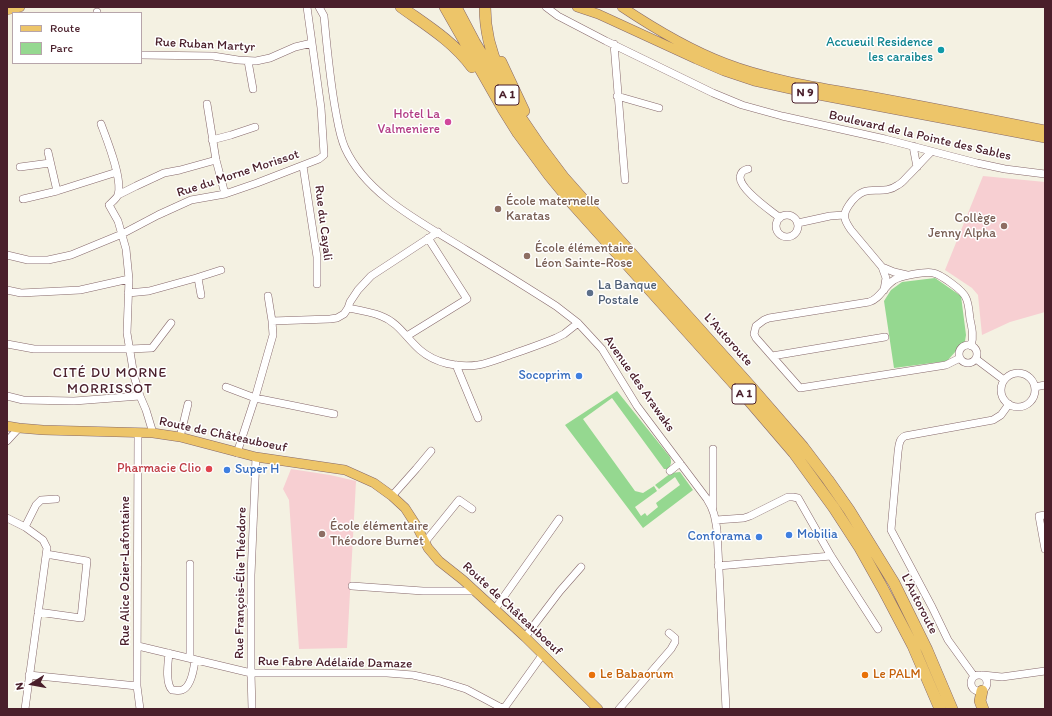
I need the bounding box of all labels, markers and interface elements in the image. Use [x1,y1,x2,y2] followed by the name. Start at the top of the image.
[12,12,142,64] legend
[50,21,80,35] text: Route
[154,35,256,55] street label: Rue Ruban Martyr
[826,35,933,66] place label: Accueuil Residence les caraibes
[50,41,73,55] text: Parc
[936,45,946,55] marker: Accueuil Residence les caraibes
[792,83,818,103] road number: N 9
[495,85,519,105] road number: A 1
[378,107,440,138] place label: Hotel La Valmeniere
[827,107,1013,165] street label: Boulevard de la Pointe des Sables
[443,117,453,127] marker: Hotel La Valmeniere
[175,147,301,201] street label: Rue du Morne Morissot
[311,184,335,262] street label: Rue du Cayali
[506,194,600,225] place label: École maternelle Karatas
[493,204,503,214] marker: École maternelle Karatas
[928,211,996,242] place label: Collège Jenny Alpha
[999,221,1009,231] marker: Collège Jenny Alpha
[535,241,634,272] place label: École élémentaire Léon Sainte-Rose
[522,251,532,261] marker: École élémentaire Léon Sainte-Rose
[598,278,657,309] place label: La Banque Postale
[585,288,595,298] marker: La Banque Postale
[700,310,756,370] street label: L'Autoroute
[600,333,678,435] street label: Avenue des Arawaks
[53,365,167,398] district label: CITÉ DU MORNE MORRISSOT
[519,368,571,384] place label: Socoprim
[574,371,584,381] marker: Socoprim
[732,384,756,404] road number: A 1
[158,414,288,456] street label: Route de Châteauboeuf
[117,461,201,477] place label: Pharmacie Clio
[235,462,279,478] place label: Super H
[204,464,214,474] marker: Pharmacie Clio
[222,465,232,475] marker: Super H
[118,496,134,646] street label: Rue Alice Ozier-Lafontaine
[232,507,250,659] street label: Rue François-Élie Théodore
[330,519,429,550] place label: École élémentaire Théodore Burnet
[797,527,838,543] place label: Mobilia
[317,529,327,539] marker: École élémentaire Théodore Burnet
[688,529,751,545] place label: Conforama
[784,530,794,540] marker: Mobilia
[754,532,764,542] marker: Conforama
[459,559,565,659] street label: Route de Châteauboeuf
[897,571,941,637] street label: L'Autoroute
[258,654,412,672] street label: Rue Fabre Adélaïde Damaze
[12,664,52,704] north arrow
[600,667,674,683] place label: Le Babaorum
[873,667,921,683] place label: Le PALM
[587,670,597,680] marker: Le Babaorum
[860,670,870,680] marker: Le PALM
[13,681,27,691] text: N

